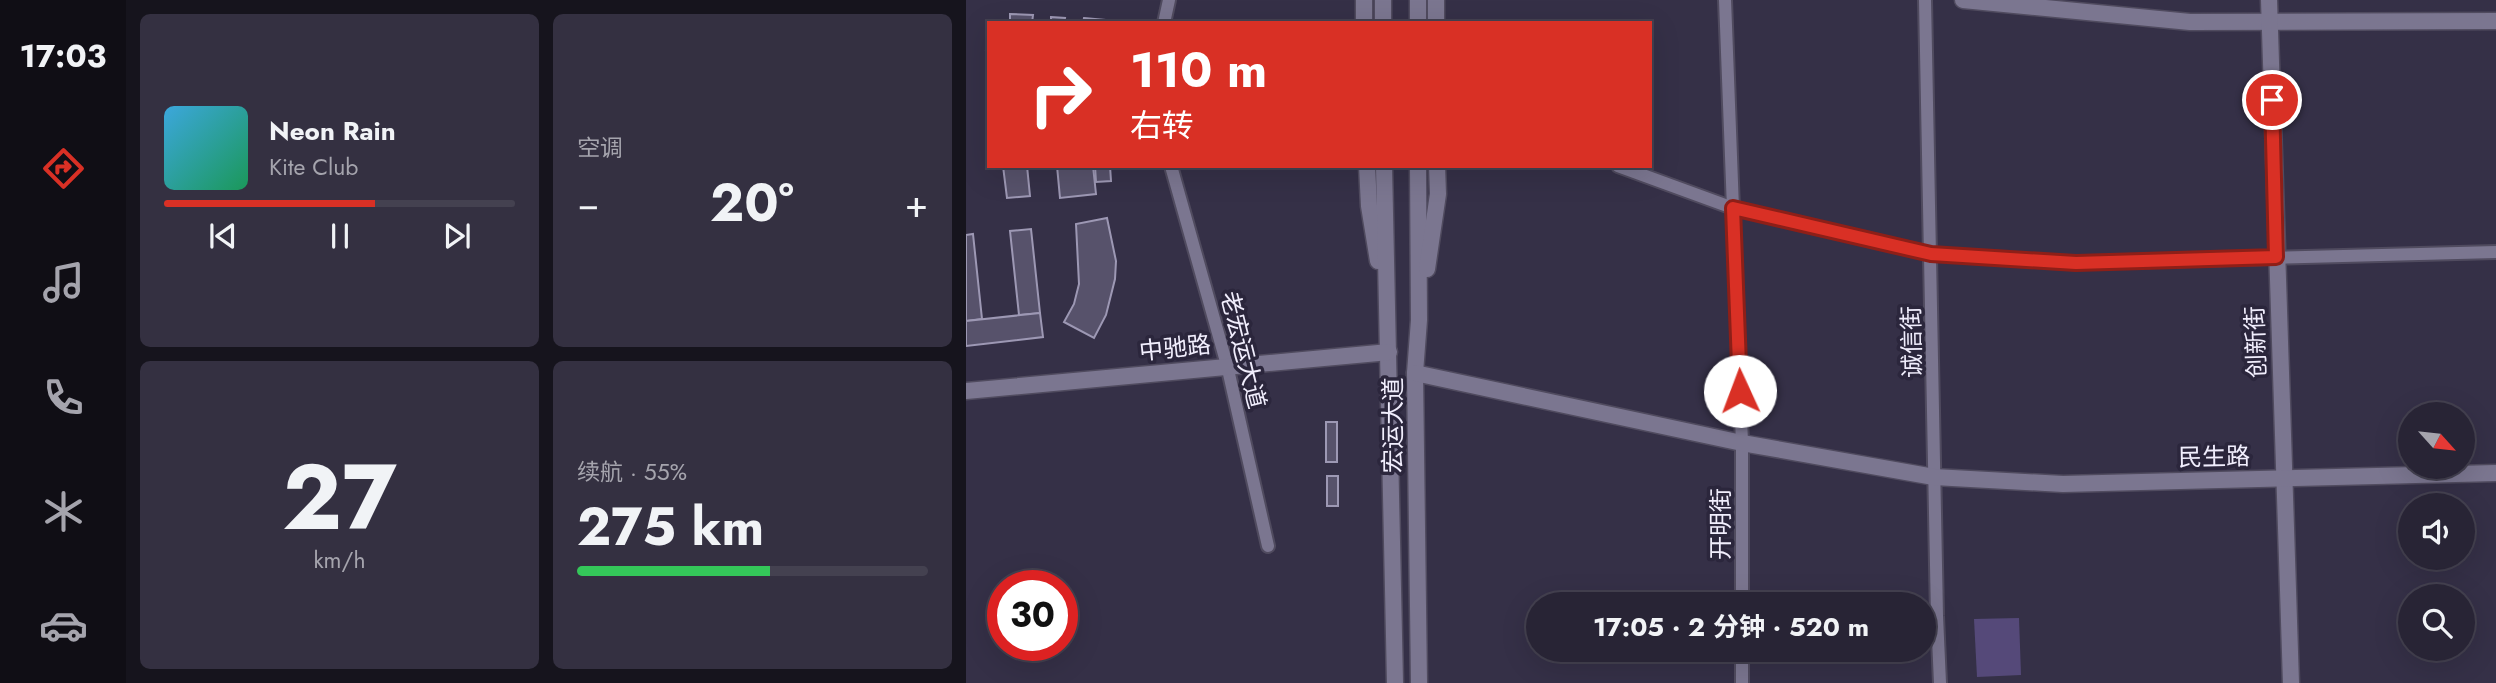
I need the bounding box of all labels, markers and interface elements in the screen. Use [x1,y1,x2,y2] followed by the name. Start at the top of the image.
[20,33,106,79] text: 17:03
[1130,35,1267,105] text: 110 m
[1015,49,1106,140] icon: right
[2242,70,2302,130] pin
[2253,81,2291,119] icon: arrive
[1130,103,1194,149] text: 右转
[269,112,396,150] text: Neon Rain
[577,131,623,165] text: 空调
[39,144,88,193] icon: directions
[269,150,358,184] text: Kite Club
[710,165,794,241] text: 20°
[577,176,599,231] text: −
[905,176,928,231] text: +
[204,217,242,255] icon: previous
[321,217,359,255] icon: pause
[438,217,476,255] icon: next
[39,258,88,307] icon: music
[1212,287,1275,412] street label: 老宏运大道
[2237,305,2274,379] street label: 创新街
[1893,306,1930,378] street label: 诚信街
[1137,326,1213,369] street label: 中驰路
[1703,354,1777,428] position arrow
[39,373,88,422] icon: phone
[1375,377,1410,473] street label: 宏运大道
[2398,402,2474,480] north arrow
[2398,402,2475,661] map controls
[282,432,397,563] text: 27
[2178,438,2250,475] street label: 民生路
[577,455,687,489] text: 续航 · 55%
[39,487,88,536] icon: climate
[1703,488,1738,560] street label: 开明街
[577,489,764,565] text: 275 km
[2398,493,2475,570] button: sound
[314,543,365,577] text: km/h
[987,570,1078,661] speed limit sign: 30
[2398,584,2475,661] button: search
[39,601,88,650] icon: car
[1593,608,1869,646] text: 17:05 · 2 分钟 · 520 m

